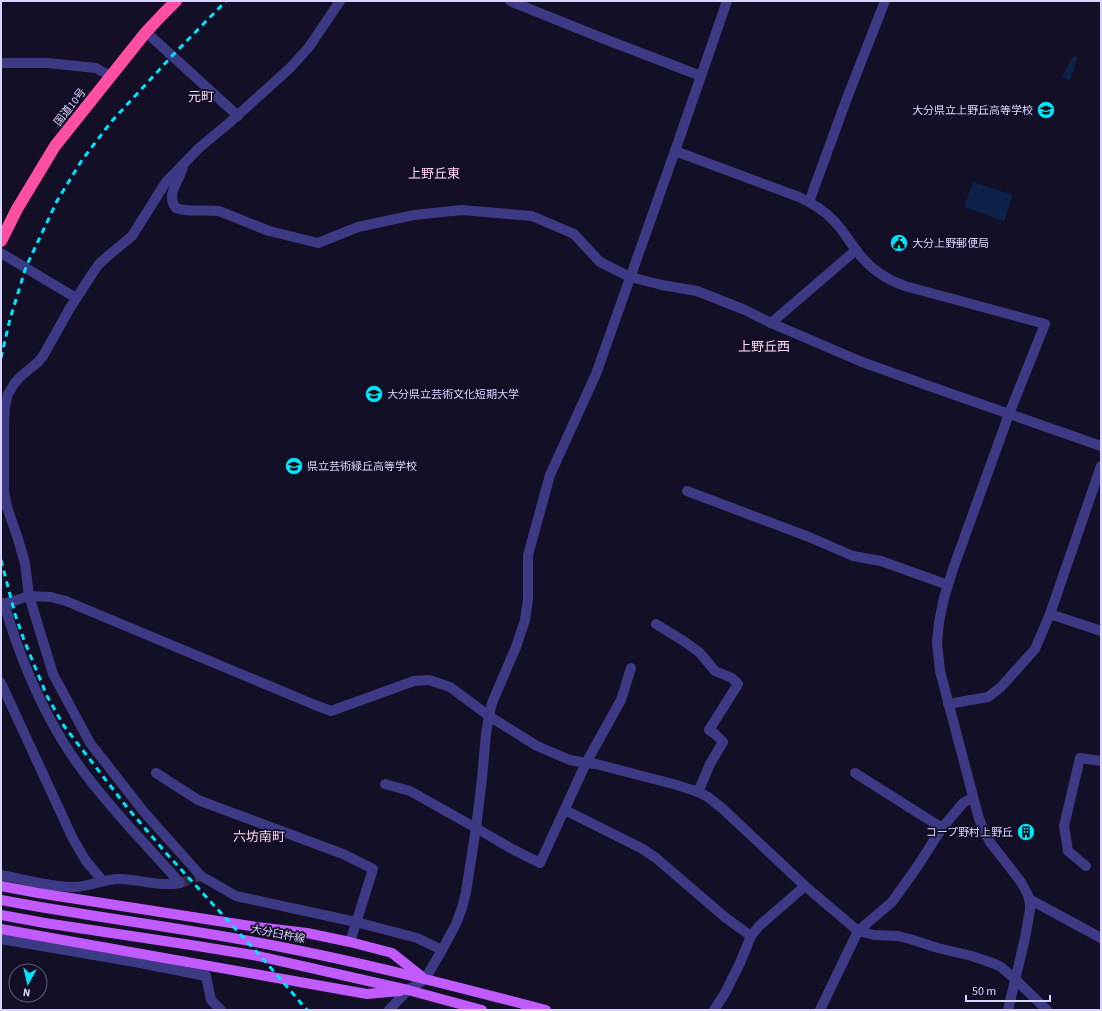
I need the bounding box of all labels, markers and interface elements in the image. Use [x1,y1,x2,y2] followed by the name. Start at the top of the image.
[51,85,89,129] street label: 国道10号
[188,88,214,106] district label: 元町
[1036,100,1056,120] school or university icon: 大分県立上野丘高等学校
[912,103,1033,118] place label: 大分県立上野丘高等学校
[408,165,460,183] district label: 上野丘東
[889,233,909,253] public building icon: 大分上野郵便局
[912,236,989,251] place label: 大分上野郵便局
[738,338,790,356] district label: 上野丘西
[364,384,384,404] school or university icon: 大分県立芸術文化短期大学
[387,387,519,402] place label: 大分県立芸術文化短期大学
[284,456,304,476] school or university icon: 県立芸術緑丘高等学校
[307,459,417,474] place label: 県立芸術緑丘高等学校
[1016,822,1036,842] building icon: コープ野村上野丘
[926,825,1013,840] place label: コープ野村上野丘
[233,828,285,846] district label: 六坊南町
[250,921,306,947] street label: 大分臼杵線
[8,963,48,1003] north arrow
[966,977,1050,1003] scale bar
[972,983,996,1000] text: 50 m
[22,984,31,1000] text: N

